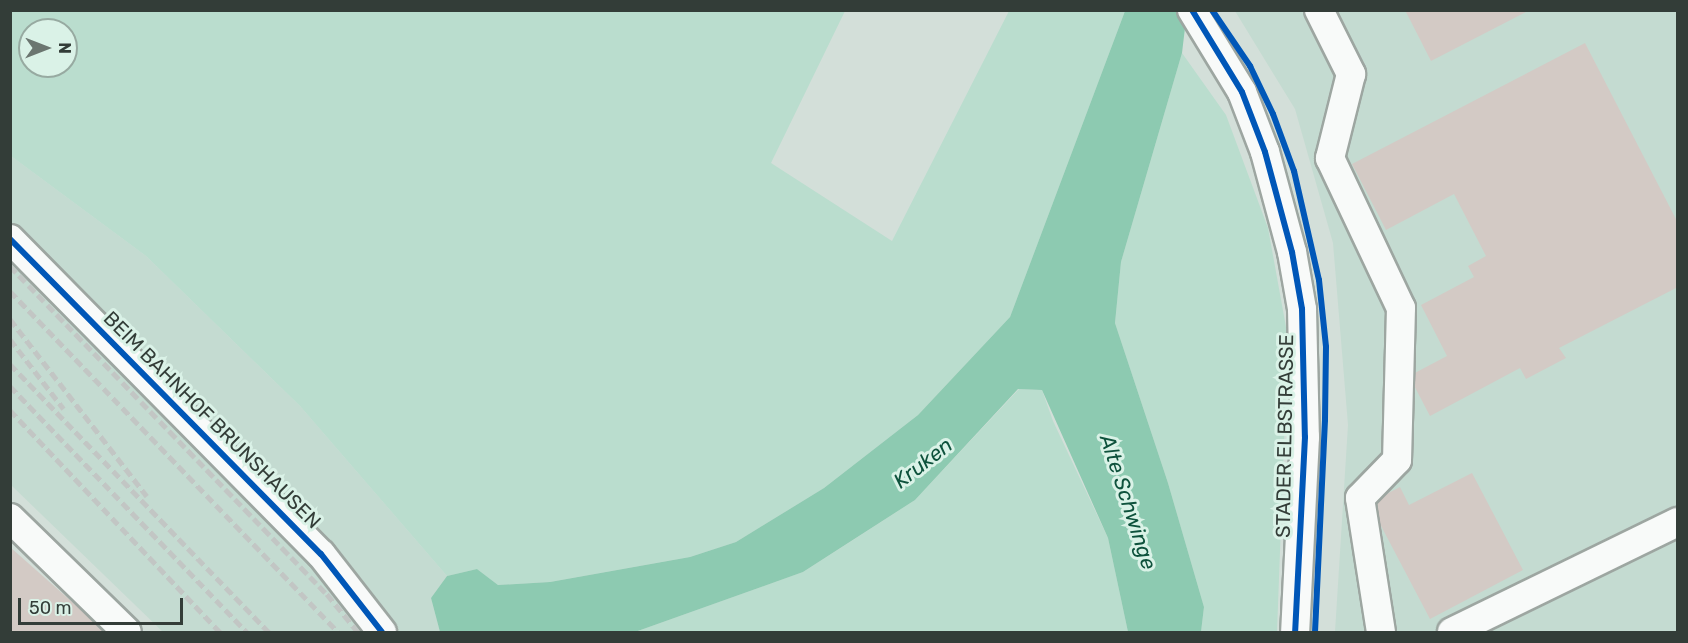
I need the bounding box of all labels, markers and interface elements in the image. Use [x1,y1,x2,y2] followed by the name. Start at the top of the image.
[18,18,78,78] north arrow
[55,42,74,54] text: N
[98,306,326,534] street label: BEIM BAHNHOF BRUNSHAUSEN
[1271,334,1299,538] street label: STADER ELBSTRASSE
[1094,431,1162,573] water label: Alte Schwinge
[889,432,957,494] water label: Kruken
[21,586,186,624] scale bar
[29,597,72,619] text: 50 m

